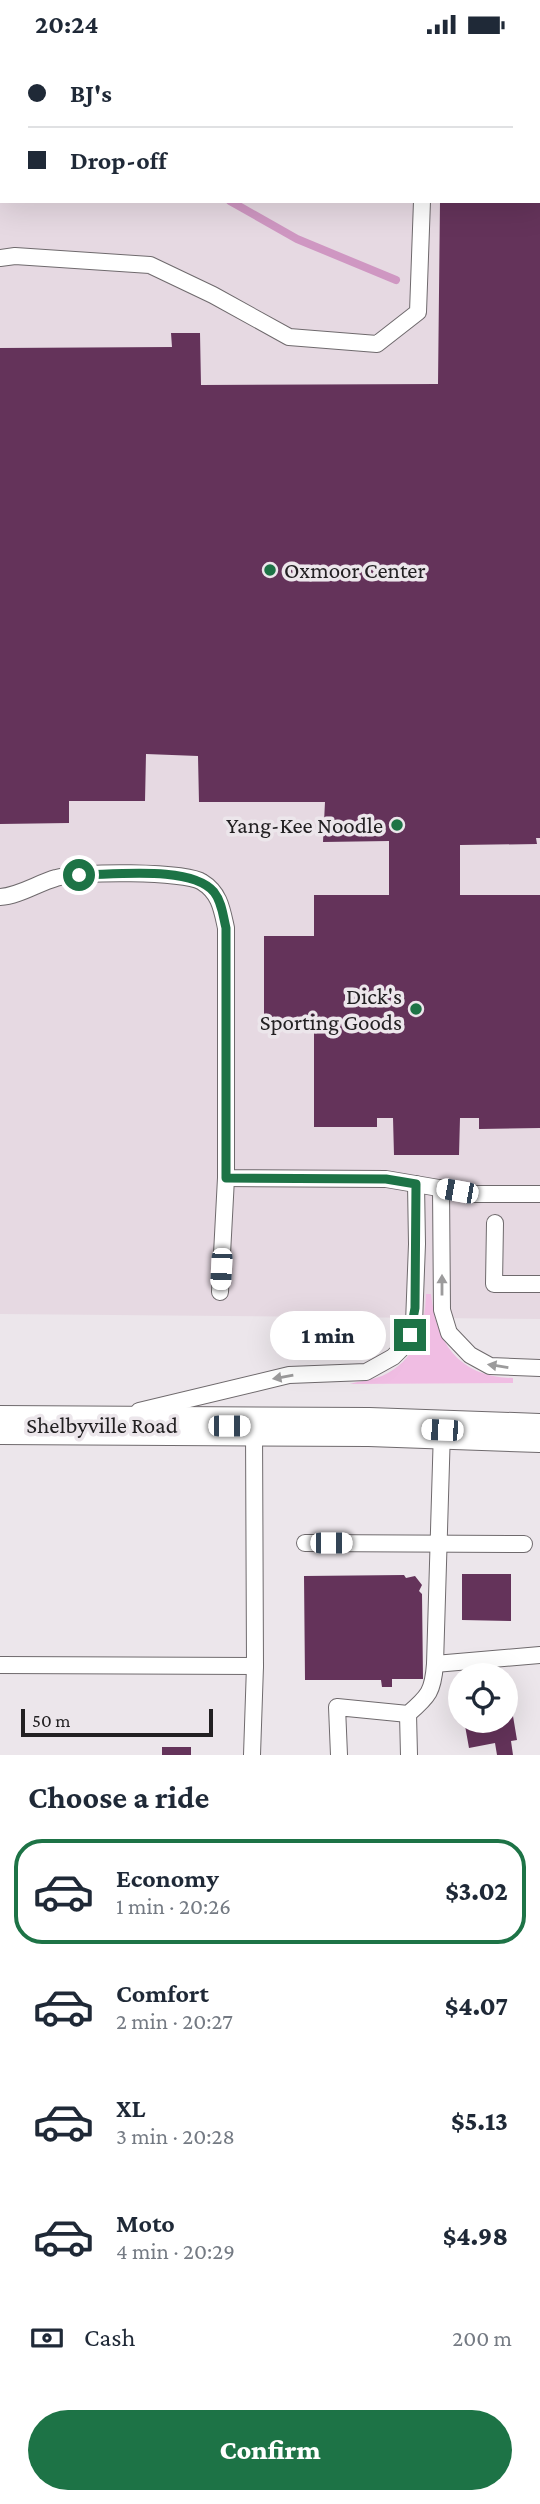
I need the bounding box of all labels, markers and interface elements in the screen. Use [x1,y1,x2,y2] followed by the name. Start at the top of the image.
[35,10,99,39] text: 20:24
[70,79,112,108] text: BJ's
[70,146,167,175] text: Drop-off
[284,557,426,583] place label: Oxmoor Center
[262,562,278,578] marker: Oxmoor Center
[226,812,383,838] place label: Yang-Kee Noodle
[389,817,405,833] marker: Yang-Kee Noodle
[63,859,95,891] route start
[260,983,402,1035] place label: Dick's Sporting Goods
[408,1001,424,1017] marker: Dick's Sporting Goods
[435,1177,480,1205] car
[210,1247,233,1291] car
[436,1274,448,1296] one-way arrow
[270,1311,386,1359] callout: 1 min
[394,1319,426,1351] route end
[301,1322,355,1348] text: 1 min
[487,1360,509,1371] one-way arrow
[272,1371,294,1382] one-way arrow
[26,1412,178,1438] street label: Shelbyville Road
[209,1416,251,1437] car
[421,1419,464,1441] car
[311,1533,353,1554] car
[448,1663,518,1733] map controls
[448,1663,518,1733] button: locate
[21,1706,214,1738] scale bar
[32,1710,71,1731] text: 50 m
[28,1779,209,1815] text: Choose a ride
[32,1860,95,1923] icon: car
[116,1864,219,1893] text: Economy
[445,1877,508,1906] text: $3.02
[116,1893,231,1919] text: 1 min · 20:26
[32,1975,95,2038] icon: car
[116,1979,209,2008] text: Comfort
[445,1992,508,2021] text: $4.07
[116,2008,233,2034] text: 2 min · 20:27
[32,2090,95,2153] icon: car
[116,2094,145,2123] text: XL
[451,2107,508,2136] text: $5.13
[116,2123,235,2149] text: 3 min · 20:28
[32,2205,95,2268] icon: car
[116,2209,175,2238] text: Moto
[443,2222,508,2251] text: $4.98
[116,2238,235,2264] text: 4 min · 20:29
[28,2319,66,2357] icon: cash
[84,2323,135,2352] text: Cash
[452,2325,512,2351] text: 200 m
[28,2410,512,2490] button: Confirm

